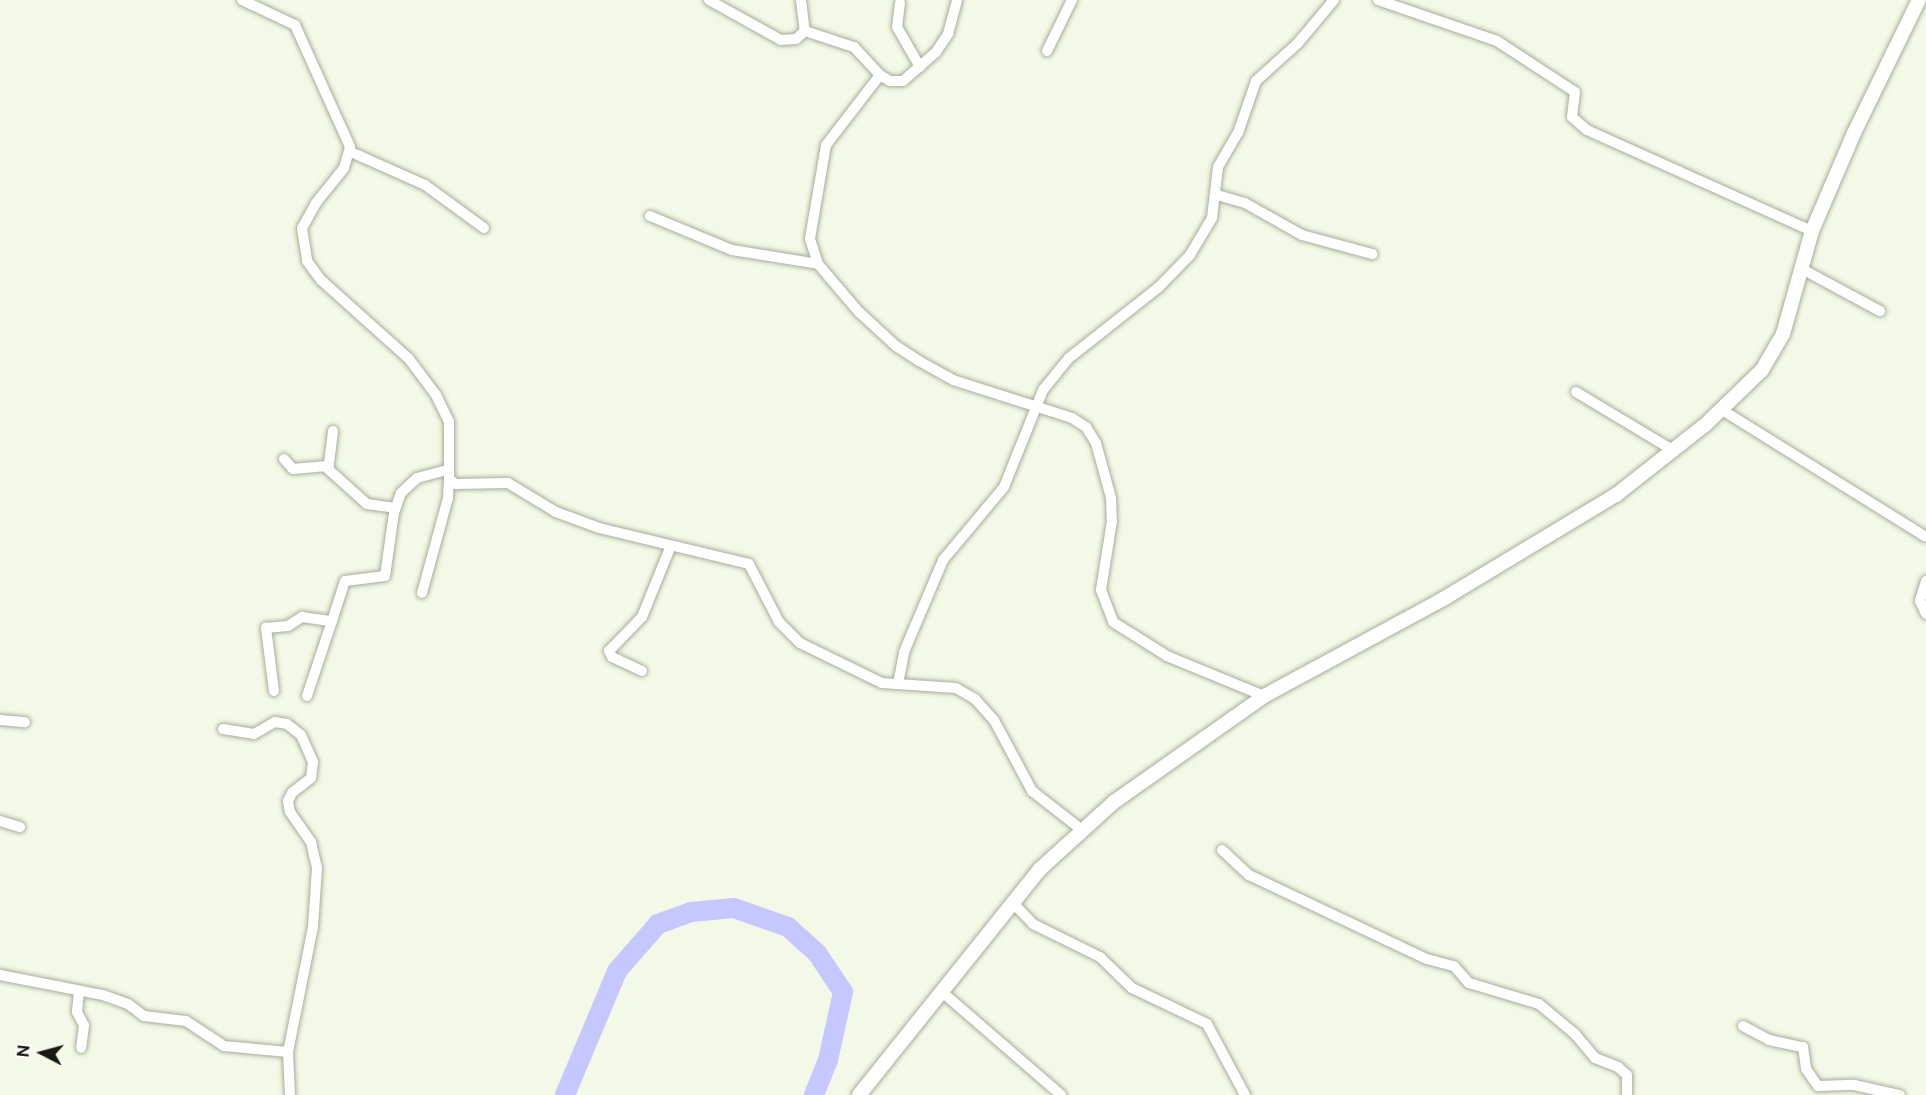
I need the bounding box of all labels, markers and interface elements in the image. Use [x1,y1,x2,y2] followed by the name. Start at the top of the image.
[12,1023,72,1083] north arrow
[13,1044,34,1058] text: N

